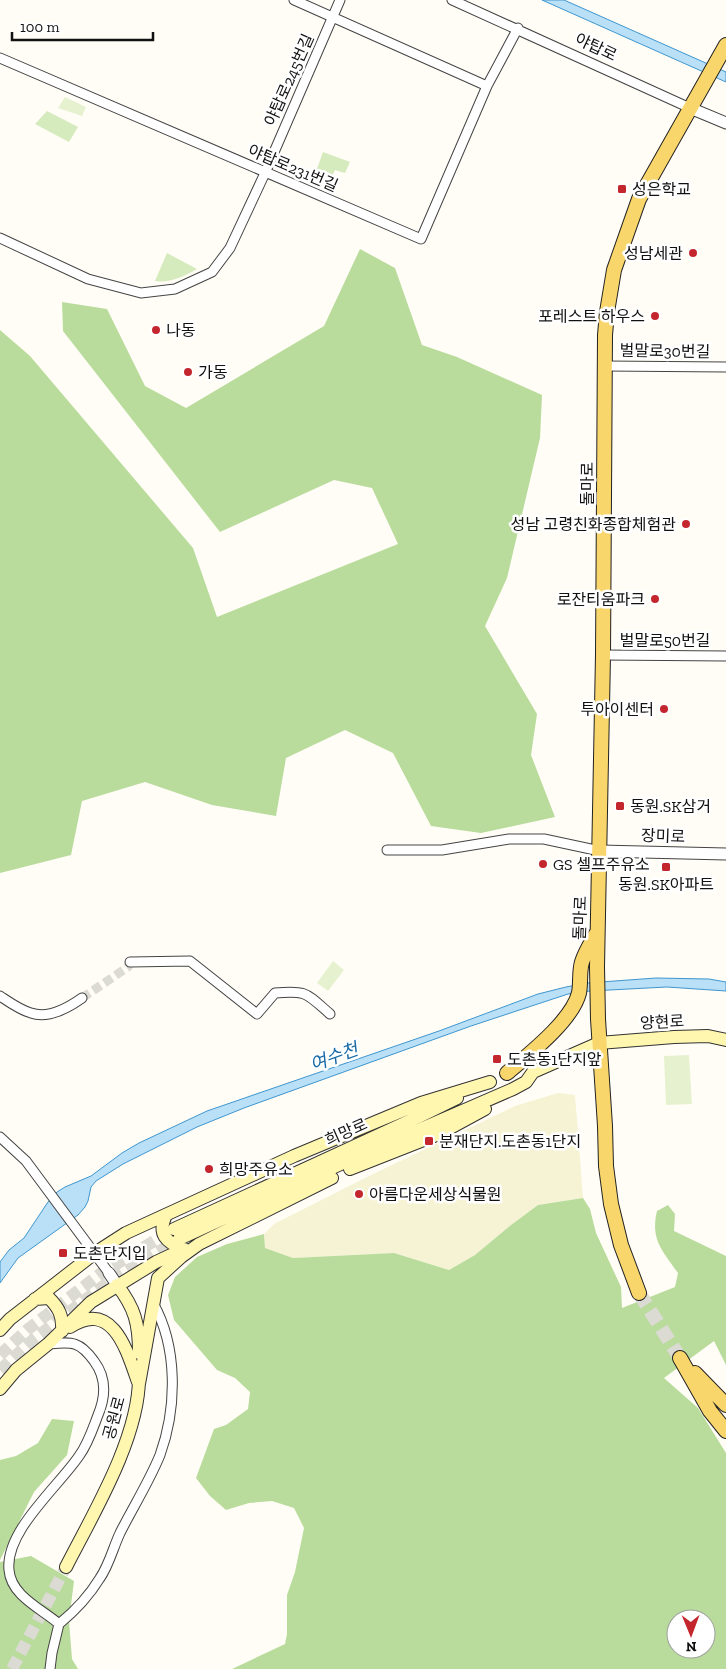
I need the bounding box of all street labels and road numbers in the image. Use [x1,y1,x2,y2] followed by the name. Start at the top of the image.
[572,29,620,65] street label: 야탑로
[260,31,318,129] street label: 야탑로245번길
[245,141,341,195] street label: 야탑로231번길
[620,341,710,361] street label: 벌말로30번길
[578,462,597,506] street label: 돌마로
[619,631,711,650] street label: 벌말로50번길
[641,826,686,846] street label: 장미로
[570,895,590,940] street label: 돌마로
[639,1011,685,1033] street label: 양현로
[322,1114,370,1150] street label: 희망로
[99,1394,129,1442] street label: 공원로

